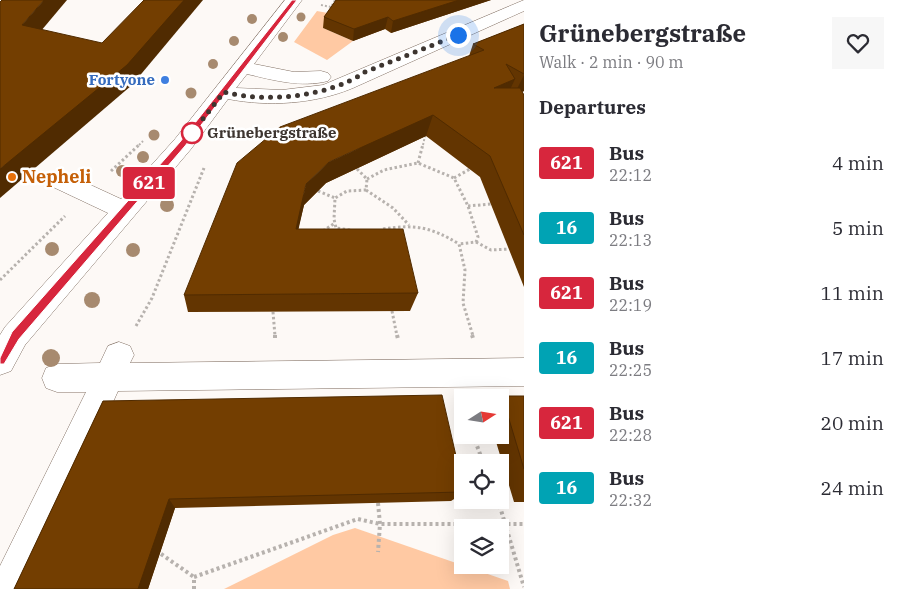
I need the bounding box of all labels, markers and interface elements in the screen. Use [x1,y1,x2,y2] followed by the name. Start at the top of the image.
[539,17,746,49] text: Grünebergstraße
[832,17,884,69] button: heart
[446,23,471,48] your location
[539,52,684,72] text: Walk · 2 min · 90 m
[89,70,155,89] place label: Fortyone
[159,74,171,86] marker: Fortyone
[539,95,646,119] text: Departures
[181,122,203,144] marker: Grünebergstraße
[207,123,337,142] place label: Grünebergstraße
[609,141,644,165] text: Bus
[550,151,583,174] text: 621
[832,151,884,175] text: 4 min
[22,165,91,188] place label: Nepheli
[609,165,652,185] text: 22:12
[120,167,178,199] line badge: 621
[6,171,18,183] marker: Nepheli
[133,171,165,194] text: 621
[609,206,644,230] text: Bus
[556,216,577,239] text: 16
[832,216,884,240] text: 5 min
[609,230,652,250] text: 22:13
[609,271,644,295] text: Bus
[550,281,583,304] text: 621
[821,281,884,305] text: 11 min
[609,295,652,315] text: 22:19
[609,336,644,360] text: Bus
[556,346,577,369] text: 16
[821,346,884,370] text: 17 min
[609,360,652,380] text: 22:25
[454,389,509,444] north arrow
[454,389,509,574] map controls
[609,401,644,425] text: Bus
[550,411,583,434] text: 621
[821,411,884,435] text: 20 min
[609,425,652,445] text: 22:28
[454,454,509,509] button: locate
[609,466,644,490] text: Bus
[556,476,577,499] text: 16
[821,476,884,500] text: 24 min
[609,490,652,510] text: 22:32
[454,519,509,574] button: layers

